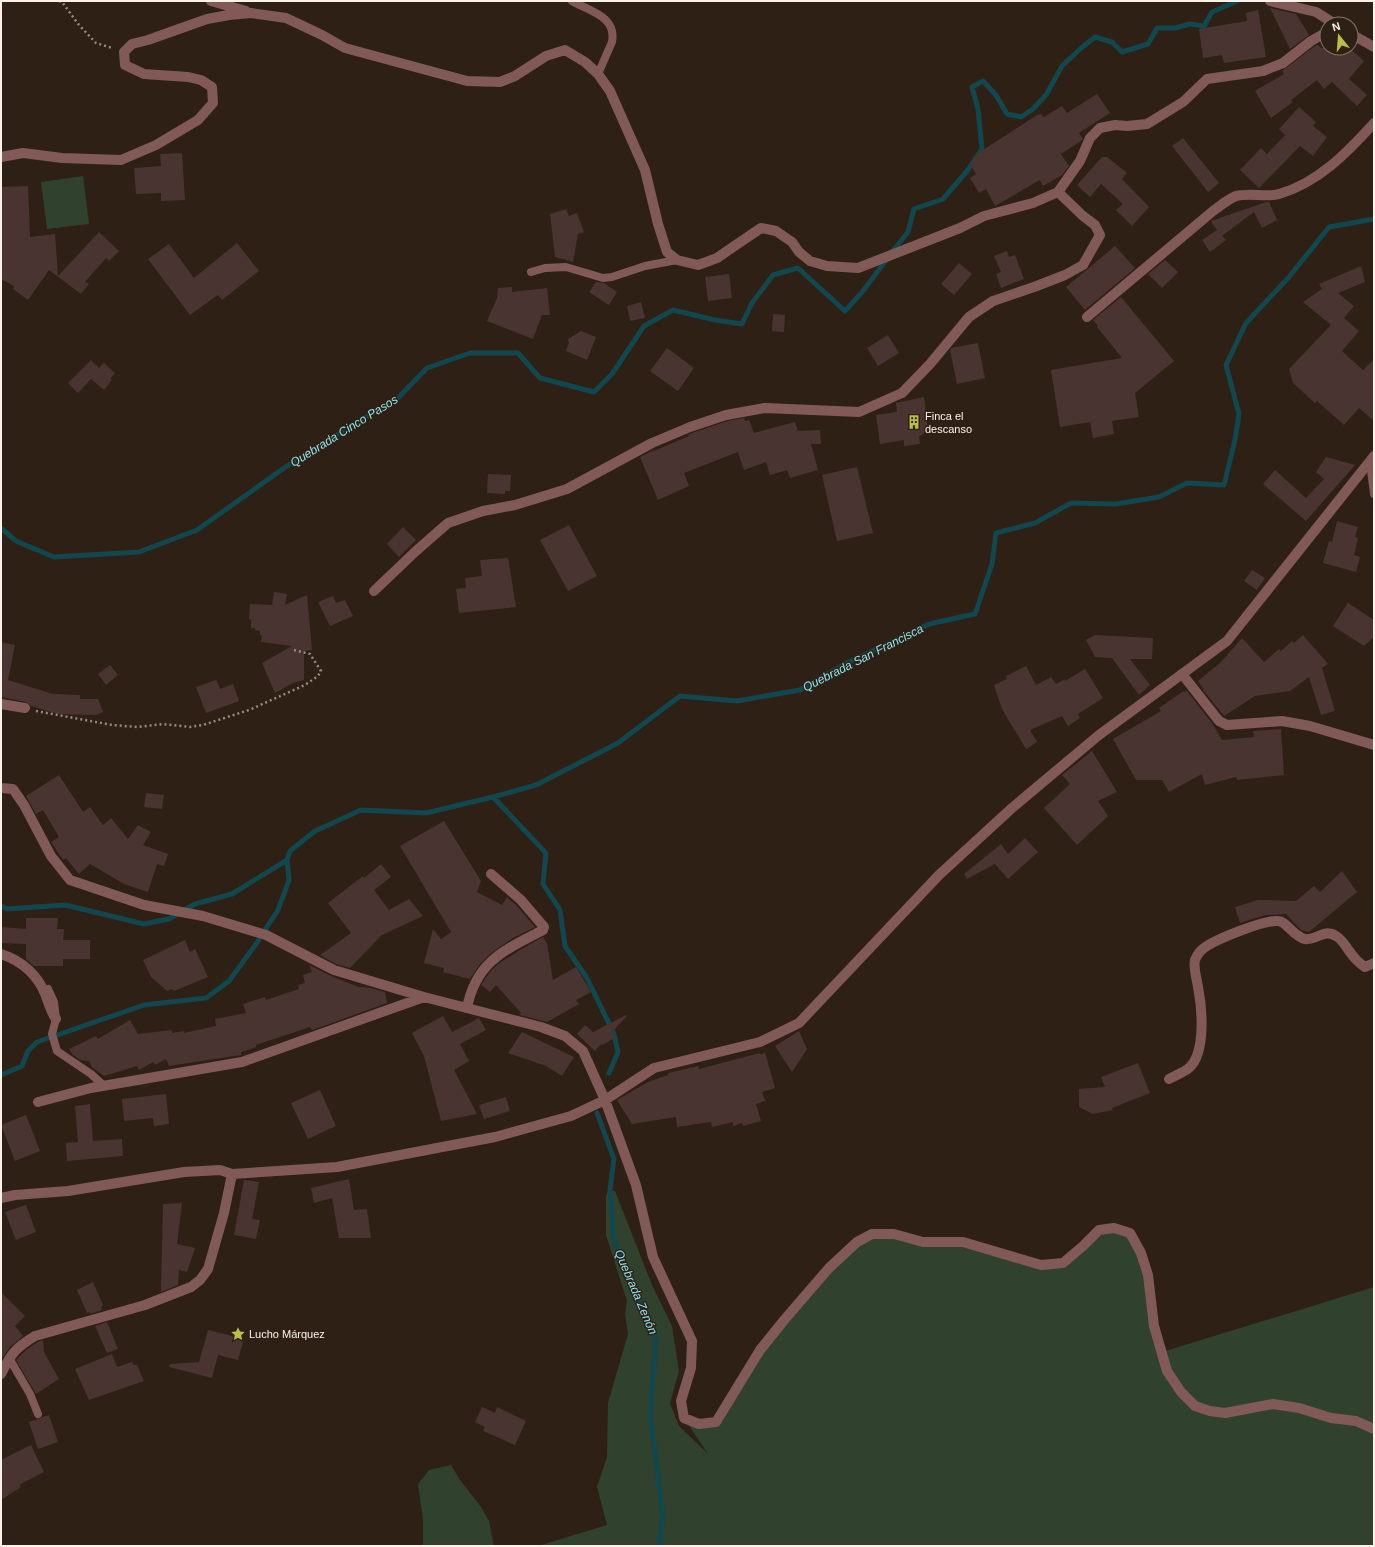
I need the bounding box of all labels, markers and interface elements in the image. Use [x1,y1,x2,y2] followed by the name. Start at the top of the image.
[1319,16,1359,56] north arrow
[1331,20,1342,33] text: N
[288,392,400,470] water label: Quebrada Cinco Pasos
[925,410,972,435] place label: Finca el descanso
[906,414,922,430] building icon: Finca el descanso
[800,621,926,695] water label: Quebrada San Francisca
[612,1248,660,1337] water label: Quebrada Zenón
[230,1326,246,1342] place icon: Lucho Márquez
[249,1328,325,1340] place label: Lucho Márquez

